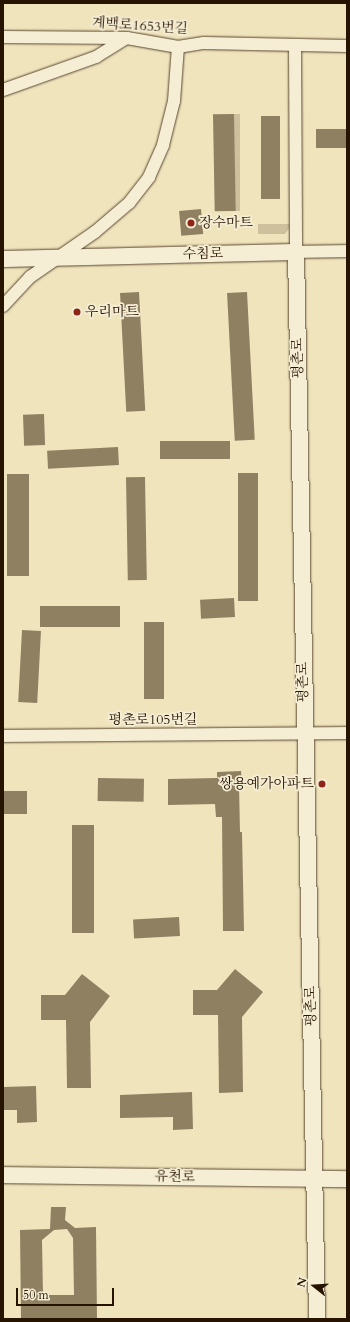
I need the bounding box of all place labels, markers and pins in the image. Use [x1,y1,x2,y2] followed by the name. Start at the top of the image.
[199,215,253,231] place label: 장수마트
[186,218,196,228] marker: 장수마트
[85,304,139,320] place label: 우리마트
[72,307,82,317] marker: 우리마트
[219,776,314,792] place label: 쌍용예가아파트
[317,779,327,789] marker: 쌍용예가아파트

